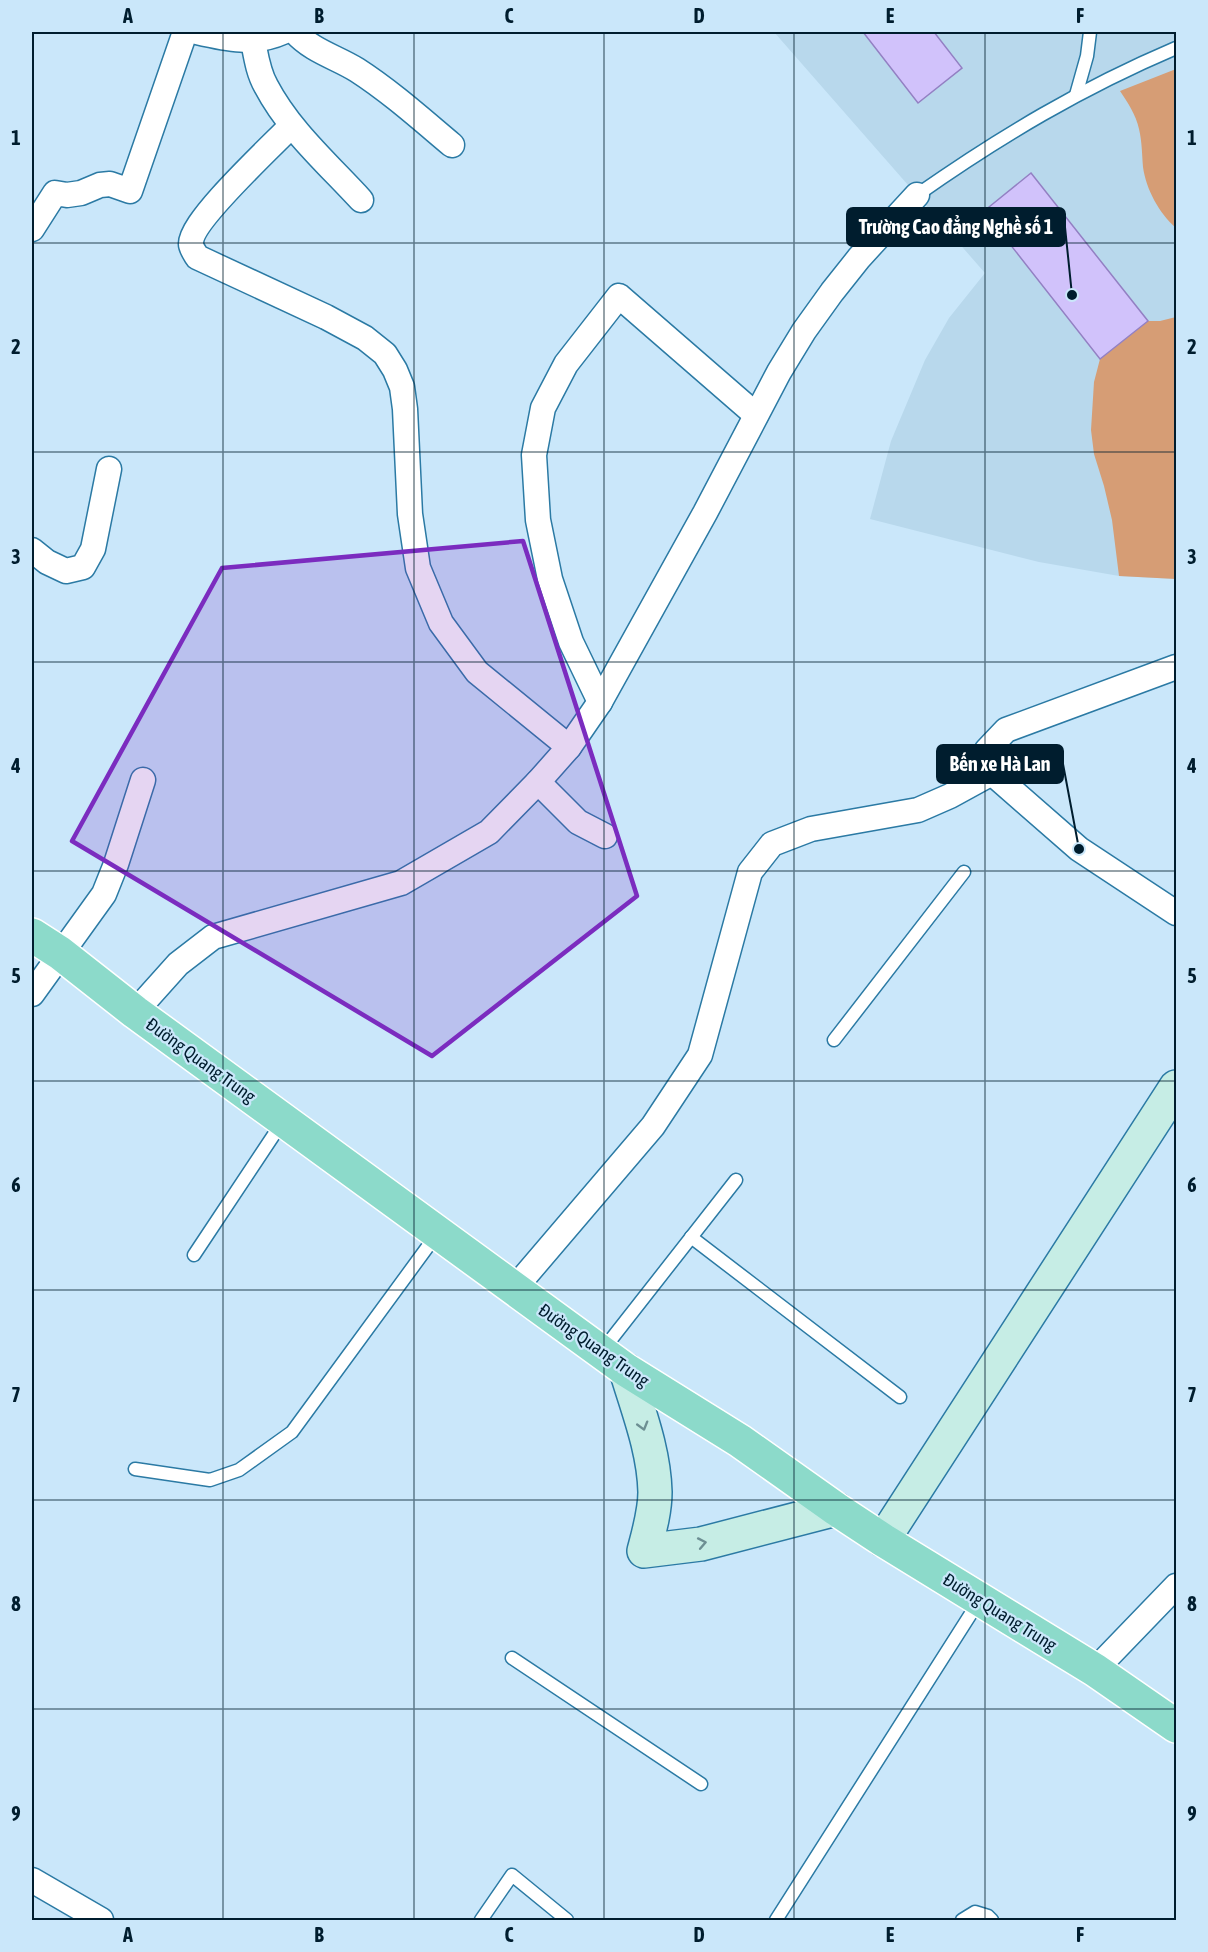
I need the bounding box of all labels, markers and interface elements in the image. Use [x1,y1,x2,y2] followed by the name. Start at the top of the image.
[122,4,133,27] text: A
[314,4,324,27] text: B
[505,4,514,27] text: C
[693,4,705,27] text: D
[886,4,895,27] text: E
[1076,4,1084,27] text: F
[11,126,21,149] text: 1
[1187,126,1197,149] text: 1
[847,208,1065,246] callout: Trường Cao đẳng Nghề số 1
[859,214,1053,238] text: Trường Cao đẳng Nghề số 1
[11,335,21,358] text: 2
[1187,335,1197,358] text: 2
[11,545,21,568] text: 3
[1187,545,1197,568] text: 3
[937,745,1063,783] callout: Bến xe Hà Lan
[949,752,1051,775] text: Bến xe Hà Lan
[10,754,21,777] text: 4
[1186,754,1197,777] text: 4
[11,964,21,987] text: 5
[1187,964,1197,987] text: 5
[142,1013,260,1107] street label: Đường Quang Trung
[11,1173,21,1196] text: 6
[1187,1173,1197,1196] text: 6
[535,1299,653,1391] street label: Đường Quang Trung
[11,1383,21,1406] text: 7
[1187,1383,1197,1406] text: 7
[636,1420,648,1431] one-way arrow
[697,1537,707,1550] one-way arrow
[939,1569,1061,1655] street label: Đường Quang Trung
[11,1592,21,1615] text: 8
[1187,1592,1197,1615] text: 8
[11,1802,21,1825] text: 9
[1187,1802,1197,1825] text: 9
[122,1923,133,1946] text: A
[314,1923,324,1946] text: B
[505,1923,514,1946] text: C
[693,1923,705,1946] text: D
[886,1923,895,1946] text: E
[1076,1923,1084,1946] text: F

